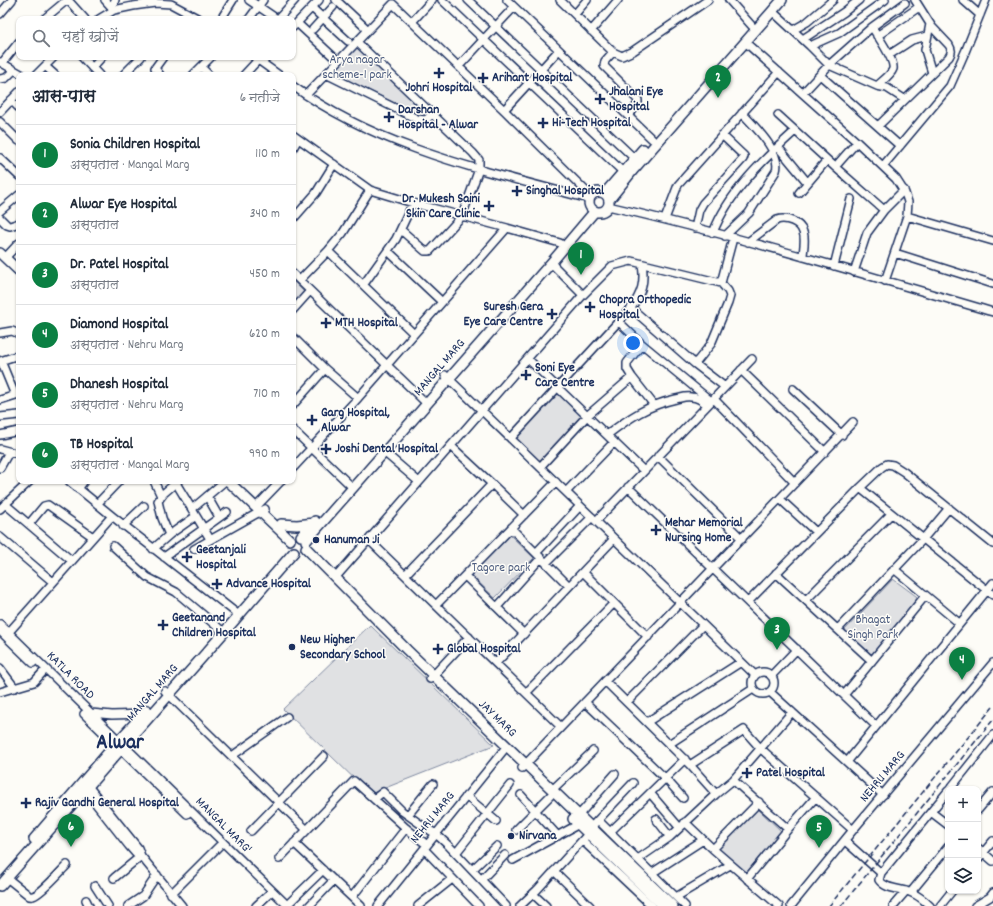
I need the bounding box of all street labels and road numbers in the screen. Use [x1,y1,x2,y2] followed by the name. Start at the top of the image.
[410,335,470,401] street label: MANGAL MARG
[42,648,99,705] street label: KATLA ROAD
[123,660,183,726] street label: MANGAL MARG
[473,696,521,742] street label: JAY MARG
[856,747,910,807] street label: NEHRU MARG
[406,788,460,848] street label: NEHRU MARG
[190,793,256,859] street label: MANGAL MARG'

